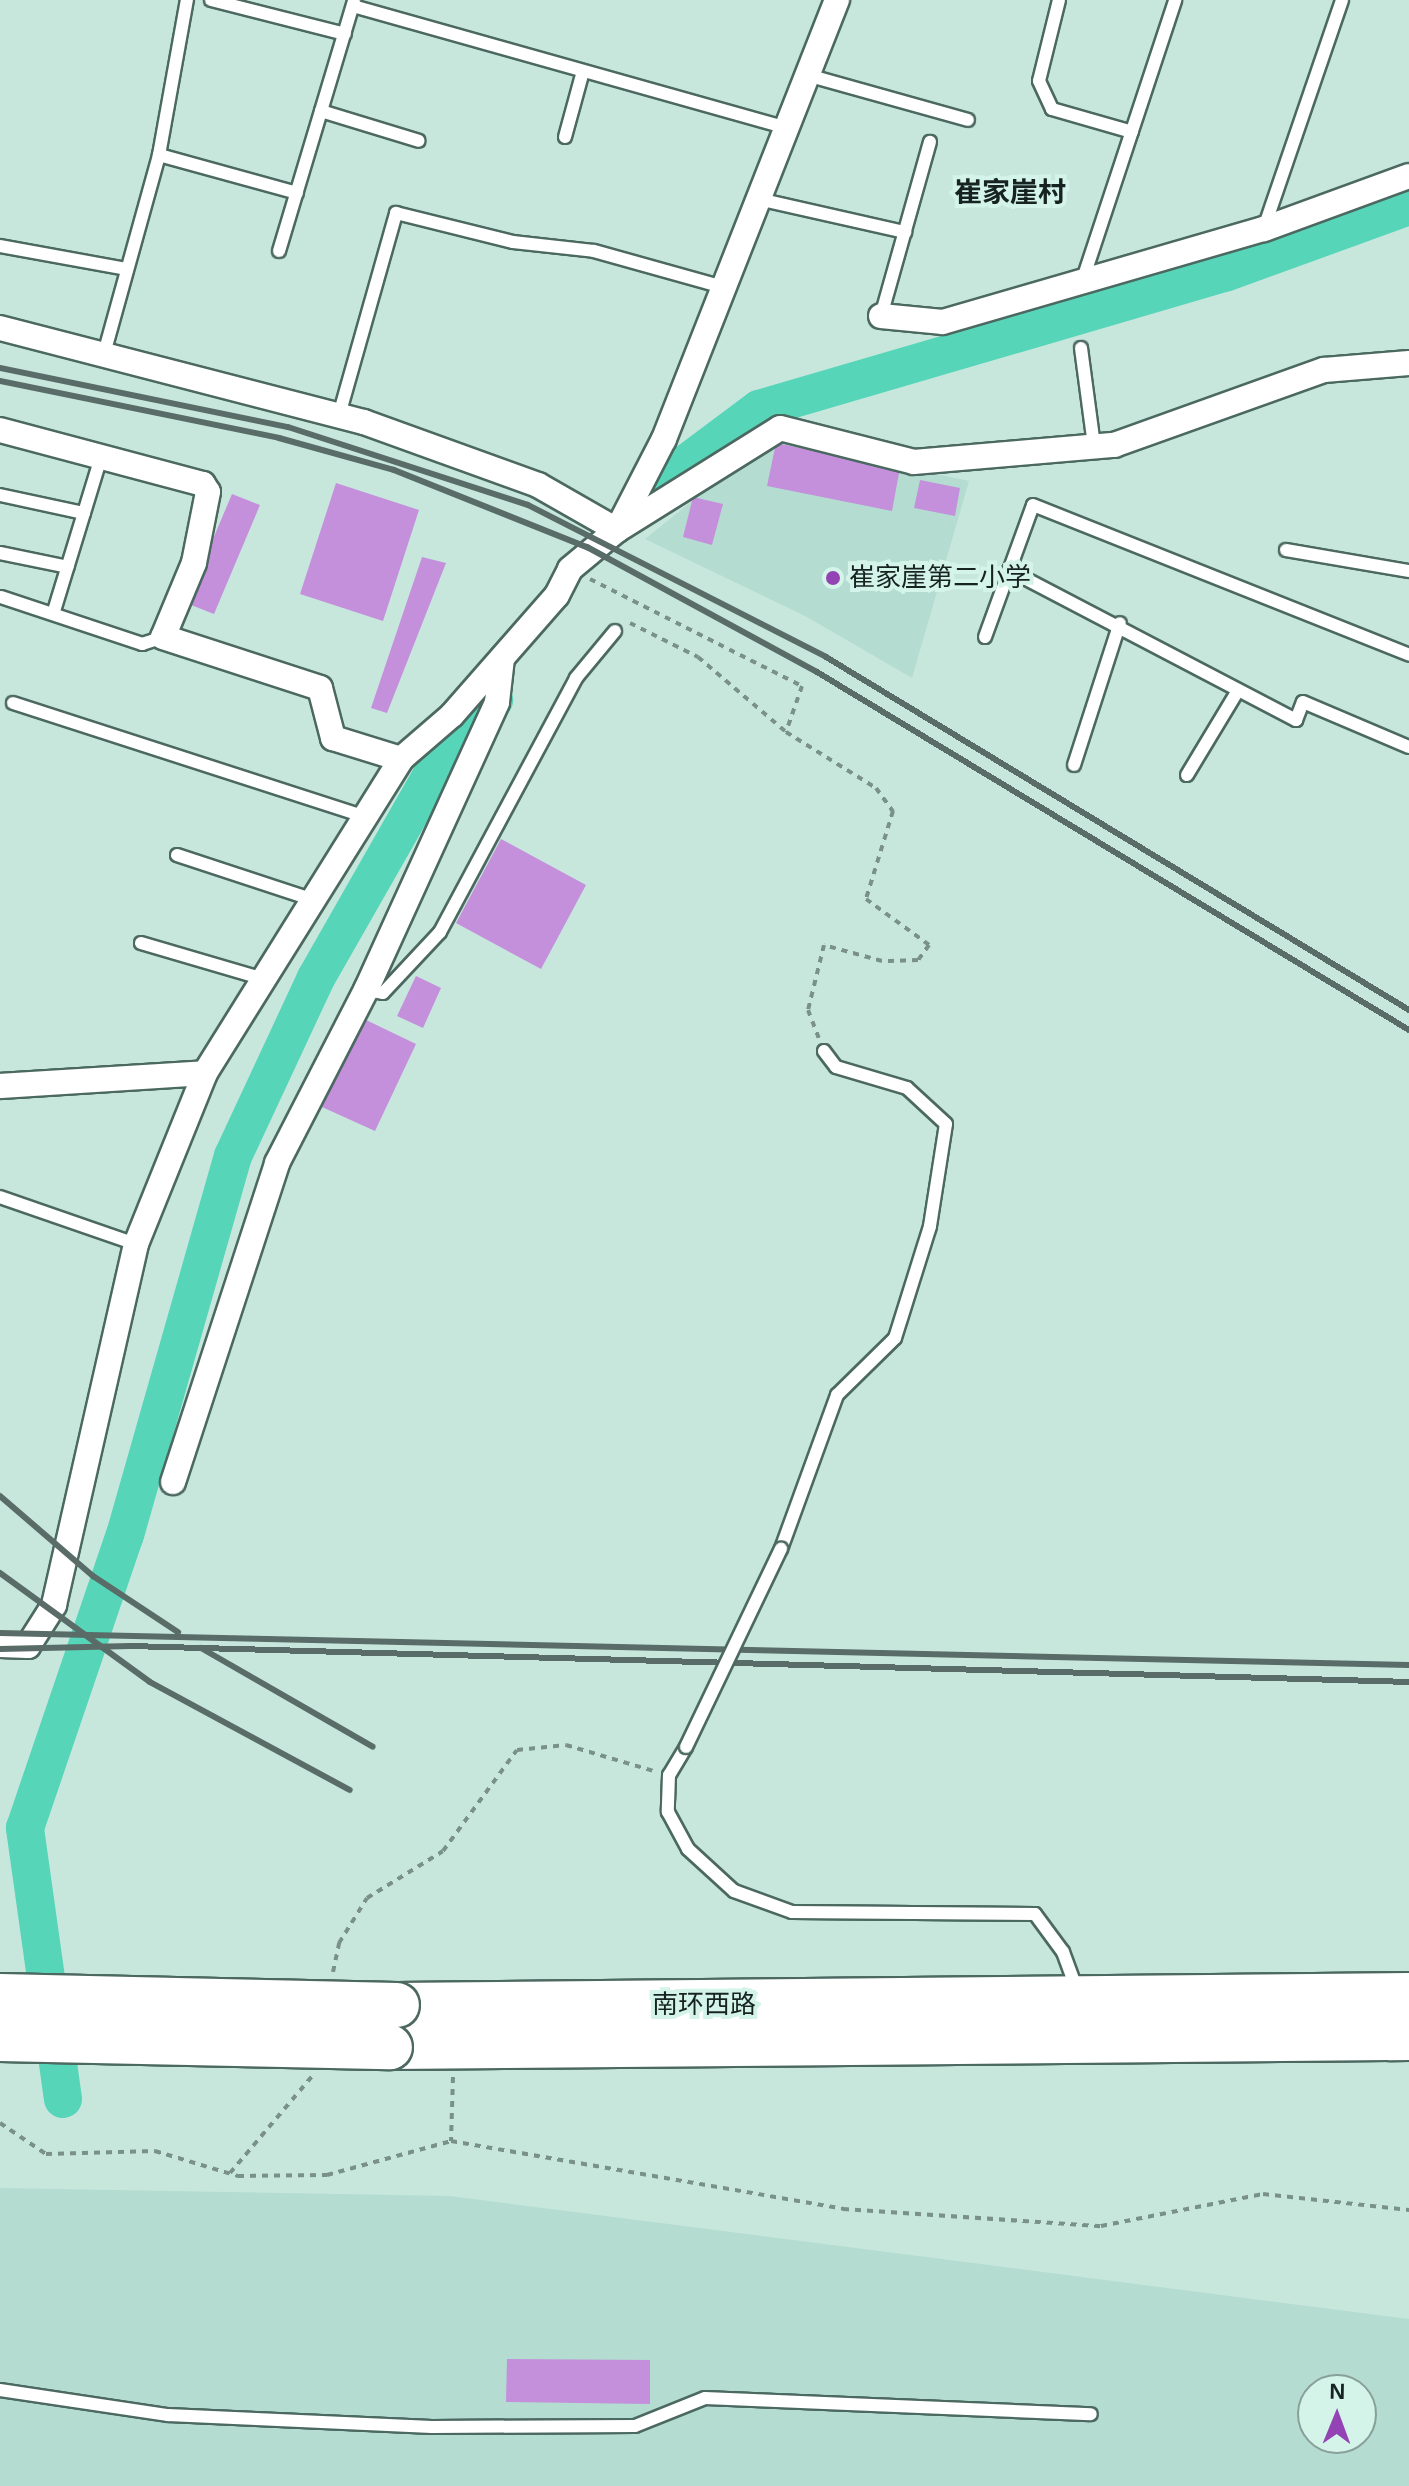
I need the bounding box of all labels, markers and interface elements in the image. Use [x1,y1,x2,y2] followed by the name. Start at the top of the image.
[954,176,1066,210] district label: 崔家崖村
[849,562,1031,594] place label: 崔家崖第二小学
[824,569,842,587] marker: 崔家崖第二小学
[652,1989,756,2021] street label: 南环西路
[1297,2374,1377,2454] north arrow
[1329,2379,1346,2404] text: N

